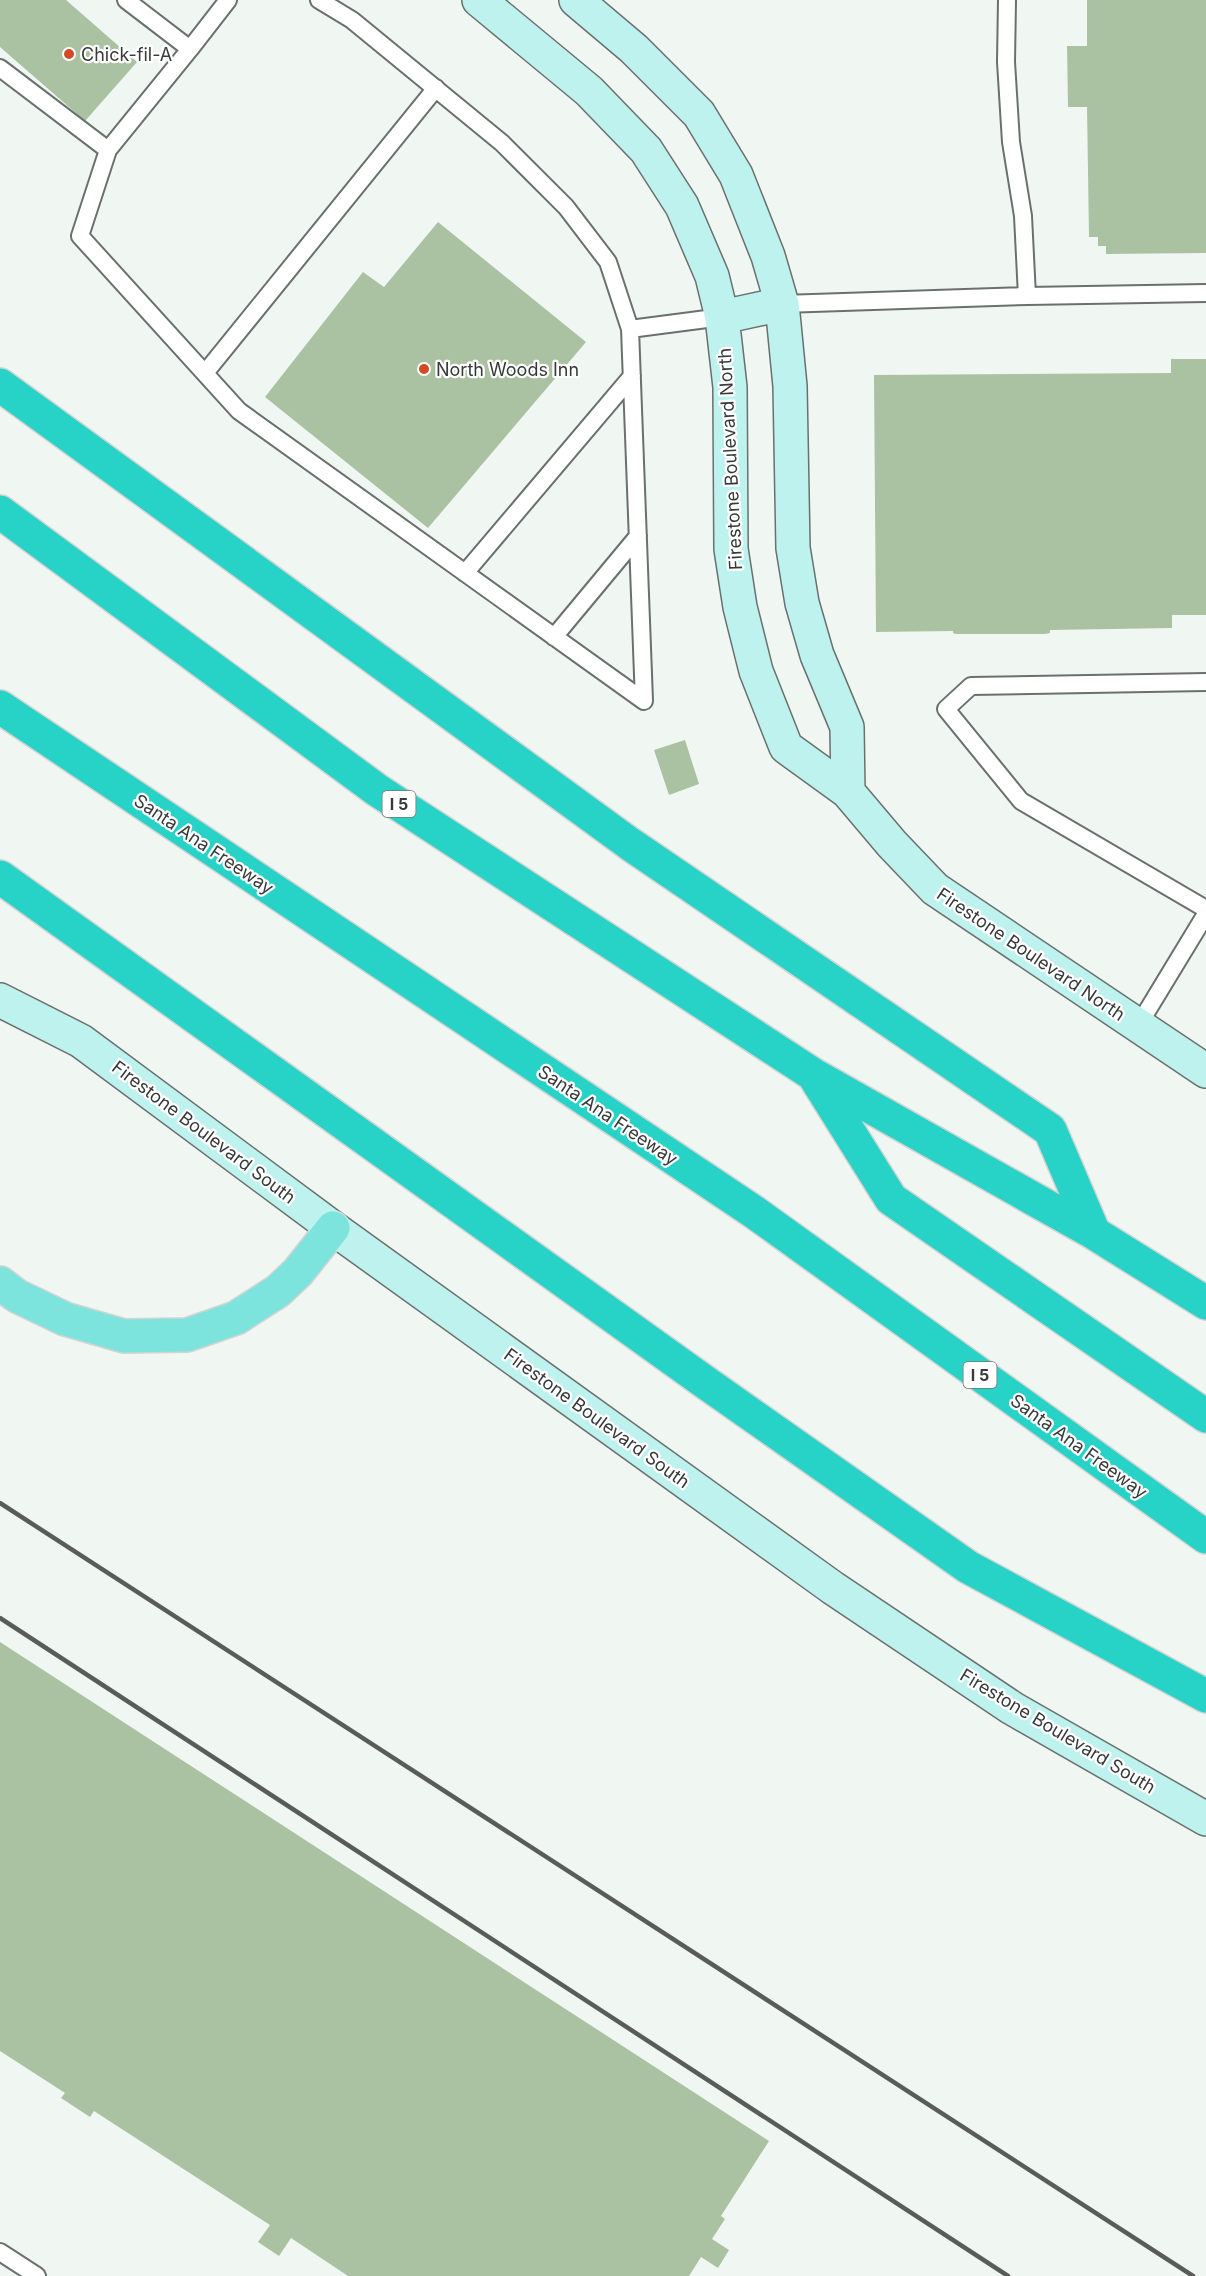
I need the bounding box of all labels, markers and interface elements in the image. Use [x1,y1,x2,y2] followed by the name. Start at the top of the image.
[81,44,172,65] place label: Chick-fil-A
[62,47,76,61] marker: Chick-fil-A
[714,347,746,571] street label: Firestone Boulevard North
[436,359,579,380] place label: North Woods Inn
[417,362,431,376] marker: North Woods Inn
[130,790,278,898] street label: Santa Ana Freeway
[382,791,416,817] road number: I 5
[933,883,1129,1025] street label: Firestone Boulevard North
[108,1056,300,1208] street label: Firestone Boulevard South
[534,1061,682,1169] street label: Santa Ana Freeway
[500,1344,694,1492] street label: Firestone Boulevard South
[964,1362,996,1388] road number: I 5
[1007,1389,1151,1503] street label: Santa Ana Freeway
[957,1664,1159,1798] street label: Firestone Boulevard South

